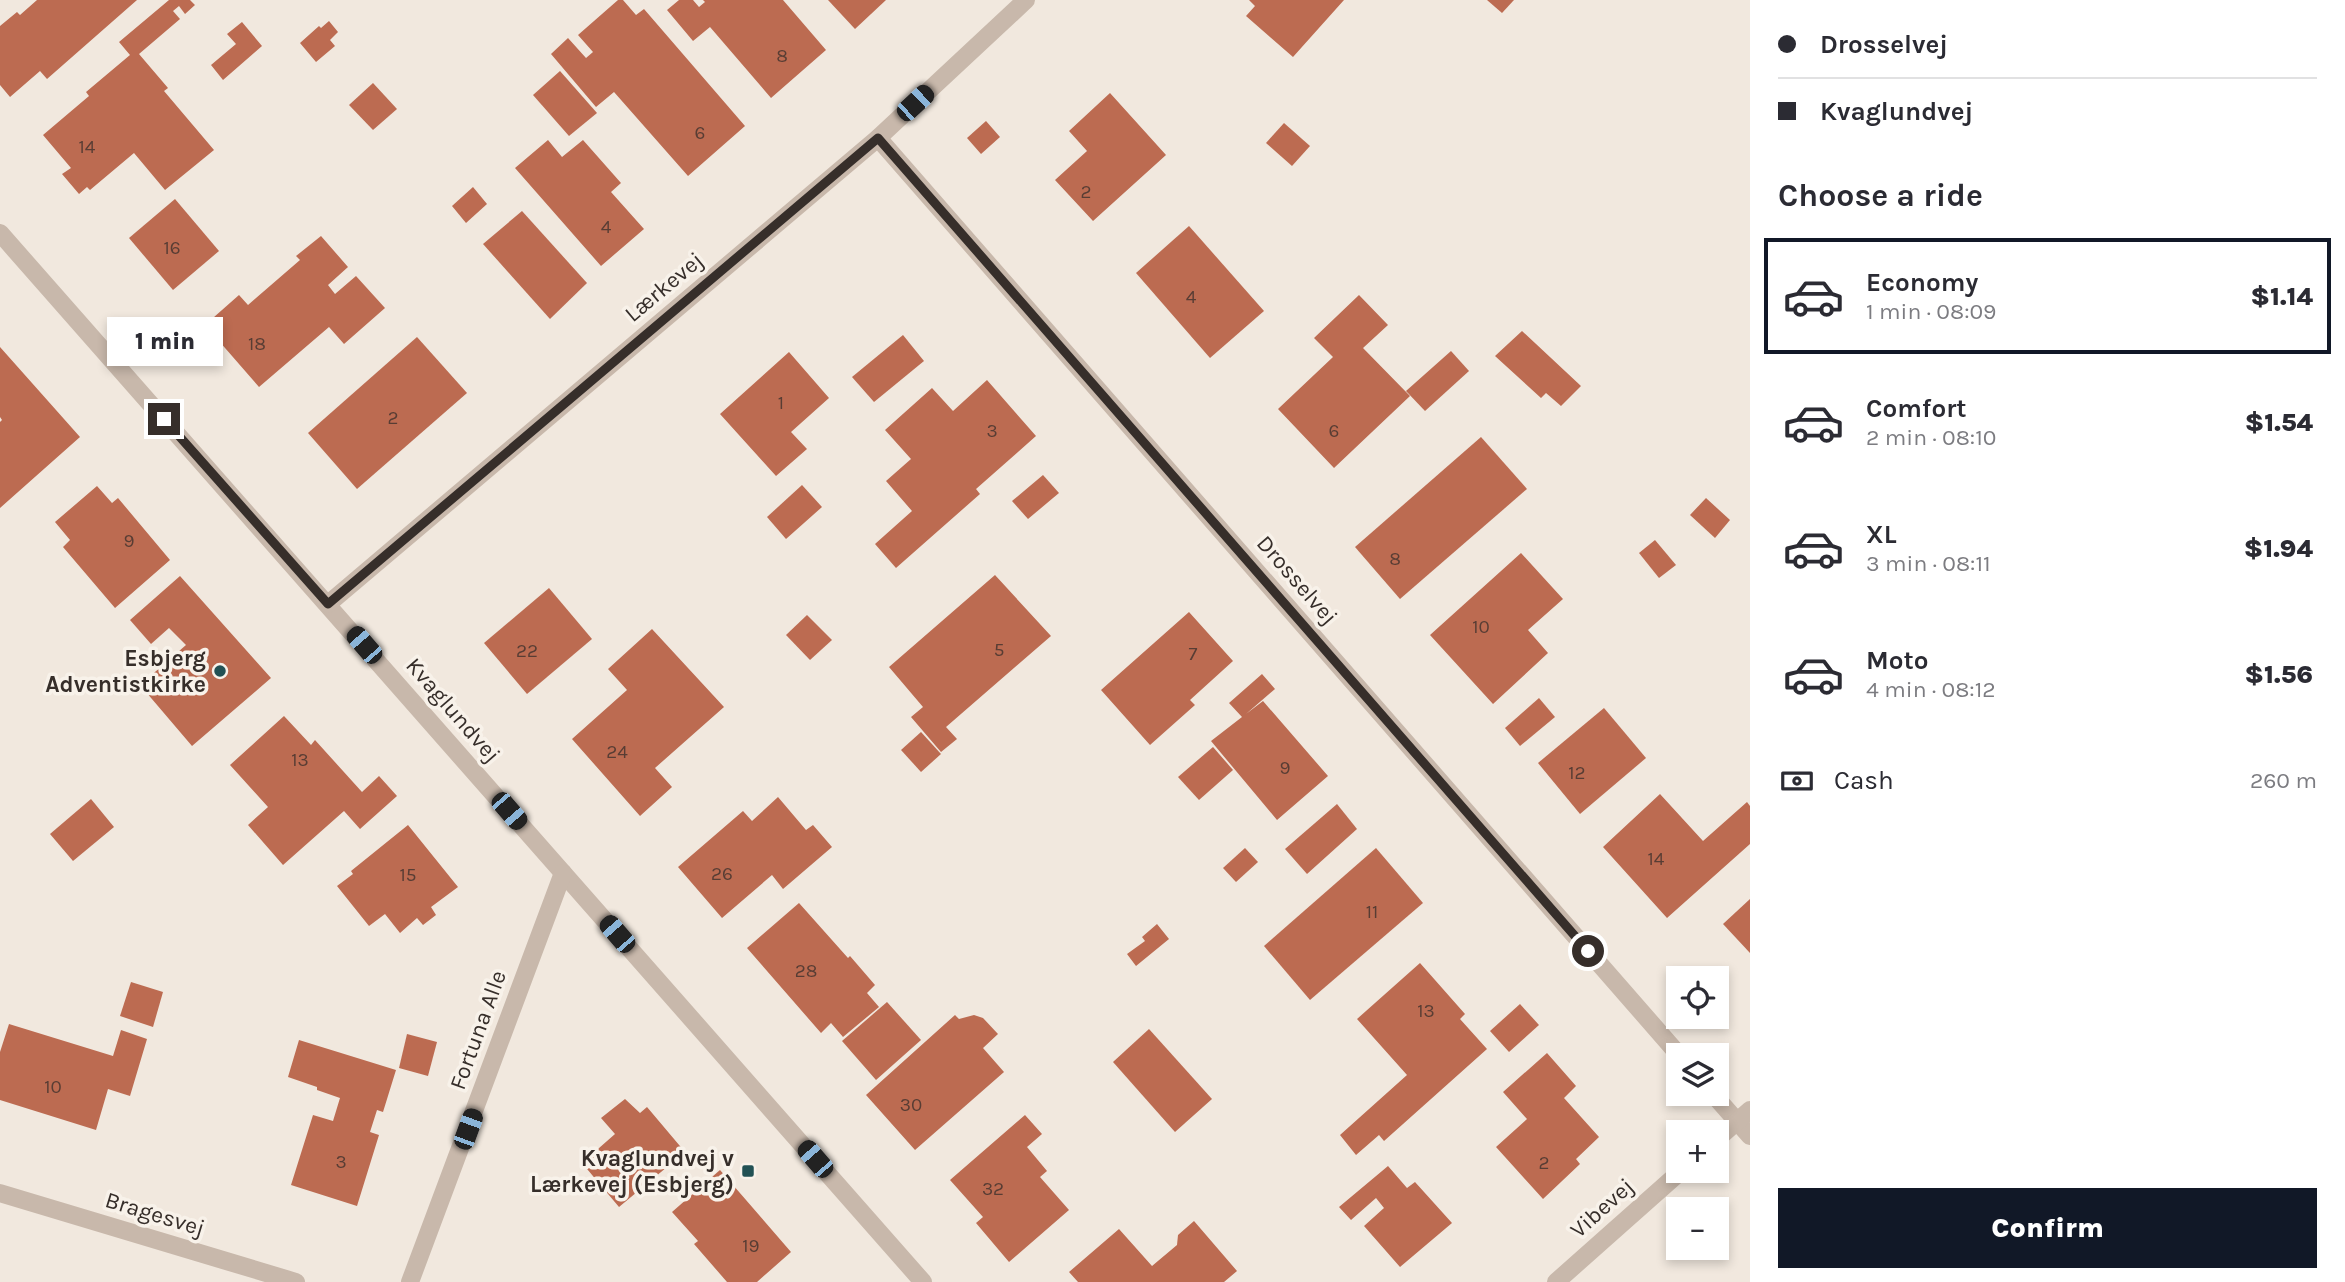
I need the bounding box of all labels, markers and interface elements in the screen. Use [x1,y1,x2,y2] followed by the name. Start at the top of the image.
[1820,29,1948,60] text: Drosselvej
[776,45,788,67] house number: 8
[893,81,938,125] car
[1820,96,1973,127] text: Kvaglundvej
[695,122,705,144] house number: 6
[79,136,96,158] house number: 14
[1778,177,1983,214] text: Choose a ride
[1080,181,1092,203] house number: 2
[601,216,612,238] house number: 4
[163,237,181,259] house number: 16
[619,246,709,328] street label: Lærkevej
[1782,265,1845,328] icon: car
[1866,267,1978,298] text: Economy
[2250,281,2313,312] text: $1.14
[1186,286,1197,308] house number: 4
[1866,298,1996,325] text: 1 min · 08:09
[106,318,222,366] callout: 1 min
[135,328,195,355] text: 1 min
[248,333,266,355] house number: 18
[1782,391,1845,454] icon: car
[778,392,784,414] house number: 1
[1866,393,1967,424] text: Comfort
[148,403,180,435] route end
[387,407,399,429] house number: 2
[2245,407,2313,438] text: $1.54
[986,420,998,442] house number: 3
[1329,420,1339,442] house number: 6
[1866,424,1996,451] text: 2 min · 08:10
[1782,517,1845,580] icon: car
[1866,519,1897,550] text: XL
[123,530,135,552] house number: 9
[1251,530,1343,630] street label: Drosselvej
[2244,533,2313,564] text: $1.94
[1389,548,1401,570] house number: 8
[1866,550,1991,577] text: 3 min · 08:11
[1472,616,1490,638] house number: 10
[343,622,386,668] car
[994,639,1004,661] house number: 5
[516,640,538,662] house number: 22
[1189,643,1198,665] house number: 7
[1782,643,1845,706] icon: car
[45,645,206,698] place label: Esbjerg Adventistkirke
[1866,645,1928,676] text: Moto
[400,652,506,768] street label: Kvaglundvej
[2245,659,2313,690] text: $1.56
[212,663,228,679] marker: Esbjerg Adventistkirke
[1866,676,1996,703] text: 4 min · 08:12
[606,741,628,763] house number: 24
[291,749,309,771] house number: 13
[1279,757,1291,779] house number: 9
[1568,762,1586,784] house number: 12
[1778,762,1816,800] icon: cash
[1834,765,1894,796] text: Cash
[2250,767,2317,794] text: 260 m
[488,788,531,834] car
[1648,848,1665,870] house number: 14
[711,863,733,885] house number: 26
[399,864,417,886] house number: 15
[1366,901,1378,923] house number: 11
[596,911,639,957] car
[1572,935,1604,967] route start
[795,960,817,982] house number: 28
[1666,966,1729,1260] map controls
[1666,966,1729,1029] button: locate
[444,967,512,1093] street label: Fortuna Alle
[1417,1000,1435,1022] house number: 13
[1666,1043,1729,1106] button: layers
[44,1076,62,1098] house number: 10
[900,1094,922,1116] house number: 30
[451,1106,486,1152] car
[1666,1120,1729,1183] button: +
[794,1136,837,1182] car
[530,1145,734,1198] place label: Kvaglundvej v Lærkevej (Esbjerg)
[335,1151,347,1173] house number: 3
[1538,1152,1550,1174] house number: 2
[740,1163,756,1179] marker: Kvaglundvej v Lærkevej (Esbjerg)
[1565,1173,1639,1243] street label: Vibevej
[982,1178,1004,1200] house number: 32
[102,1186,208,1242] street label: Bragesvej
[1778,1188,2317,1268] button: Confirm
[1666,1197,1729,1260] button: −
[742,1235,760,1257] house number: 19

